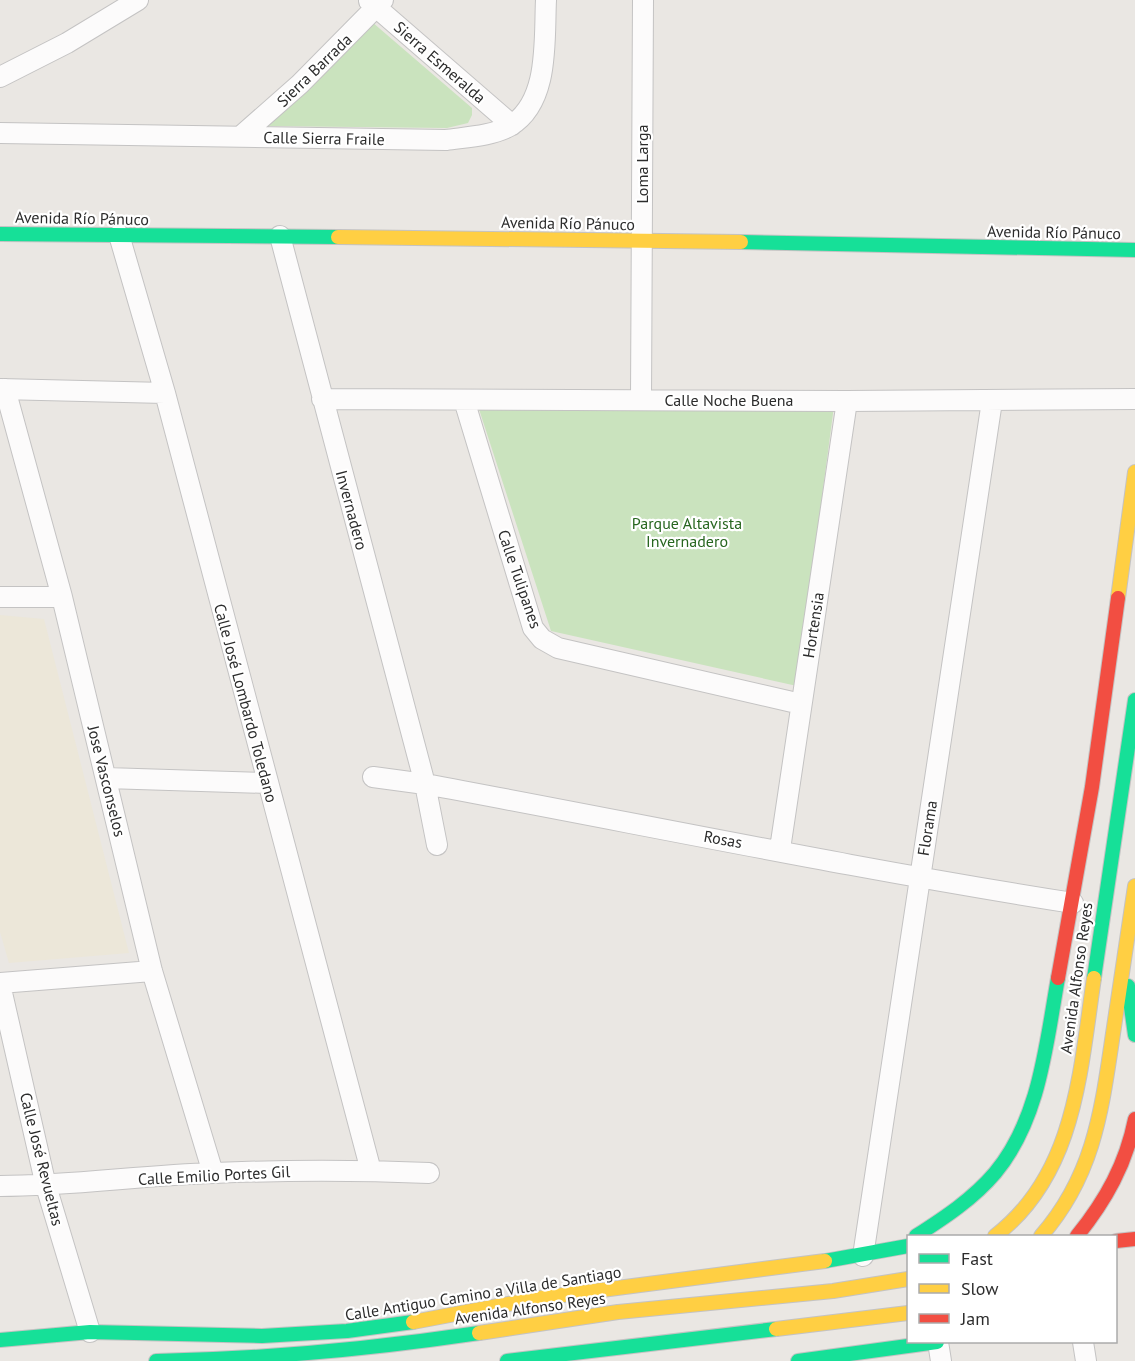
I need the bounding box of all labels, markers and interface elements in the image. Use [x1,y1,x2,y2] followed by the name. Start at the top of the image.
[390,17,490,107] street label: Sierra Esmeralda
[272,29,356,111] street label: Sierra Barrada
[632,125,652,203] street label: Loma Larga
[263,127,385,149] street label: Calle Sierra Fraile
[15,207,149,229] street label: Avenida Río Pánuco
[501,212,635,234] street label: Avenida Río Pánuco
[987,221,1121,243] street label: Avenida Río Pánuco
[664,390,794,410] street label: Calle Noche Buena
[332,468,372,552] street label: Invernadero
[632,513,742,551] park label: Parque Altavista Invernadero
[494,527,546,631] street label: Calle Tulipanes
[798,591,828,659] street label: Hortensia
[210,601,282,805] street label: Calle José Lombardo Toledano
[83,722,131,839] street label: Jose Vasconselos
[913,799,941,857] street label: Florama
[702,826,744,852] street label: Rosas
[1055,901,1097,1055] street label: Avenida Alfonso Reyes
[16,1090,68,1228] street label: Calle José Revueltas
[137,1161,291,1189] street label: Calle Emilio Portes Gil
[907,1235,1117,1343] legend
[961,1247,993,1270] text: Fast
[344,1261,622,1325] street label: Calle Antiguo Camino a Villa de Santiago
[961,1277,999,1300] text: Slow
[453,1287,607,1329] street label: Avenida Alfonso Reyes
[960,1307,990,1330] text: Jam

